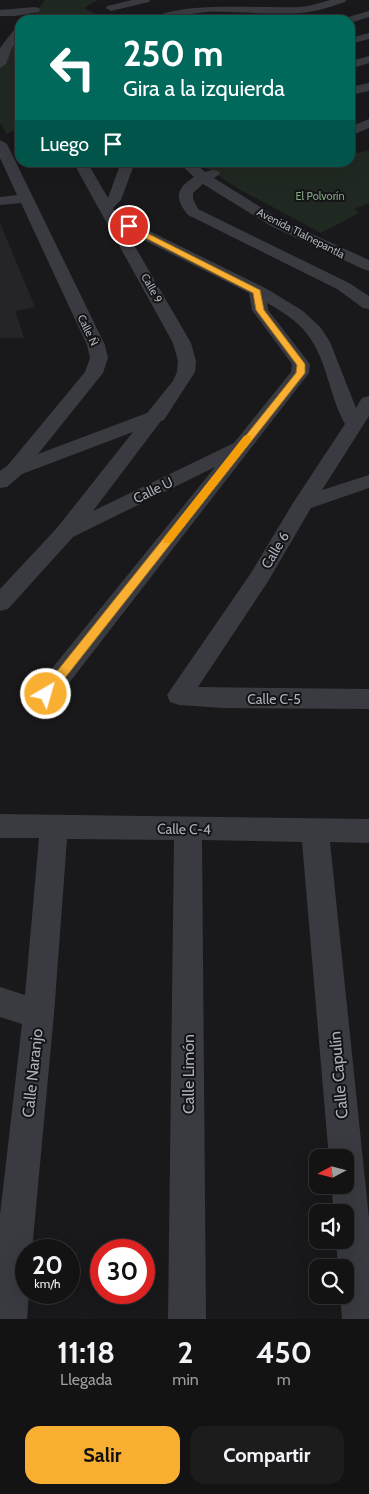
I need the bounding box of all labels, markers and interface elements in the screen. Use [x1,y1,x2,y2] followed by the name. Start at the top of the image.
[123,32,223,75] text: 250 m
[40,35,105,100] icon: left
[123,75,285,102] text: Gira a la izquierda
[99,130,127,158] icon: arrive
[40,133,89,156] text: Luego
[295,189,345,203] park label: El Polvorín
[108,205,150,247] pin
[255,205,348,262] street label: Avenida Tlalnepantla
[115,212,143,240] icon: arrive
[138,271,166,305] street label: Calle 9
[74,312,102,348] street label: Calle Ñ
[130,473,176,507] street label: Calle U
[257,528,293,572] street label: Calle 6
[19,667,71,719] position arrow
[247,690,301,708] street label: Calle C-5
[157,820,211,838] street label: Calle C-4
[18,1027,47,1118] street label: Calle Naranjo
[325,1030,352,1119] street label: Calle Capulín
[179,1034,198,1114] street label: Calle Limón
[309,1149,354,1194] north arrow
[309,1149,354,1304] map controls
[309,1204,354,1249] button: sound
[90,1239,155,1304] speed limit sign: 30
[32,1250,63,1280] text: 20
[309,1259,354,1304] button: search
[34,1276,61,1291] text: km/h
[57,1334,115,1371] text: 11:18
[178,1334,193,1371] text: 2
[256,1334,312,1371] text: 450
[60,1370,112,1389] text: Llegada
[172,1370,199,1389] text: min
[277,1370,291,1389] text: m
[25,1426,180,1484] button: Salir
[190,1426,344,1484] button: Compartir

